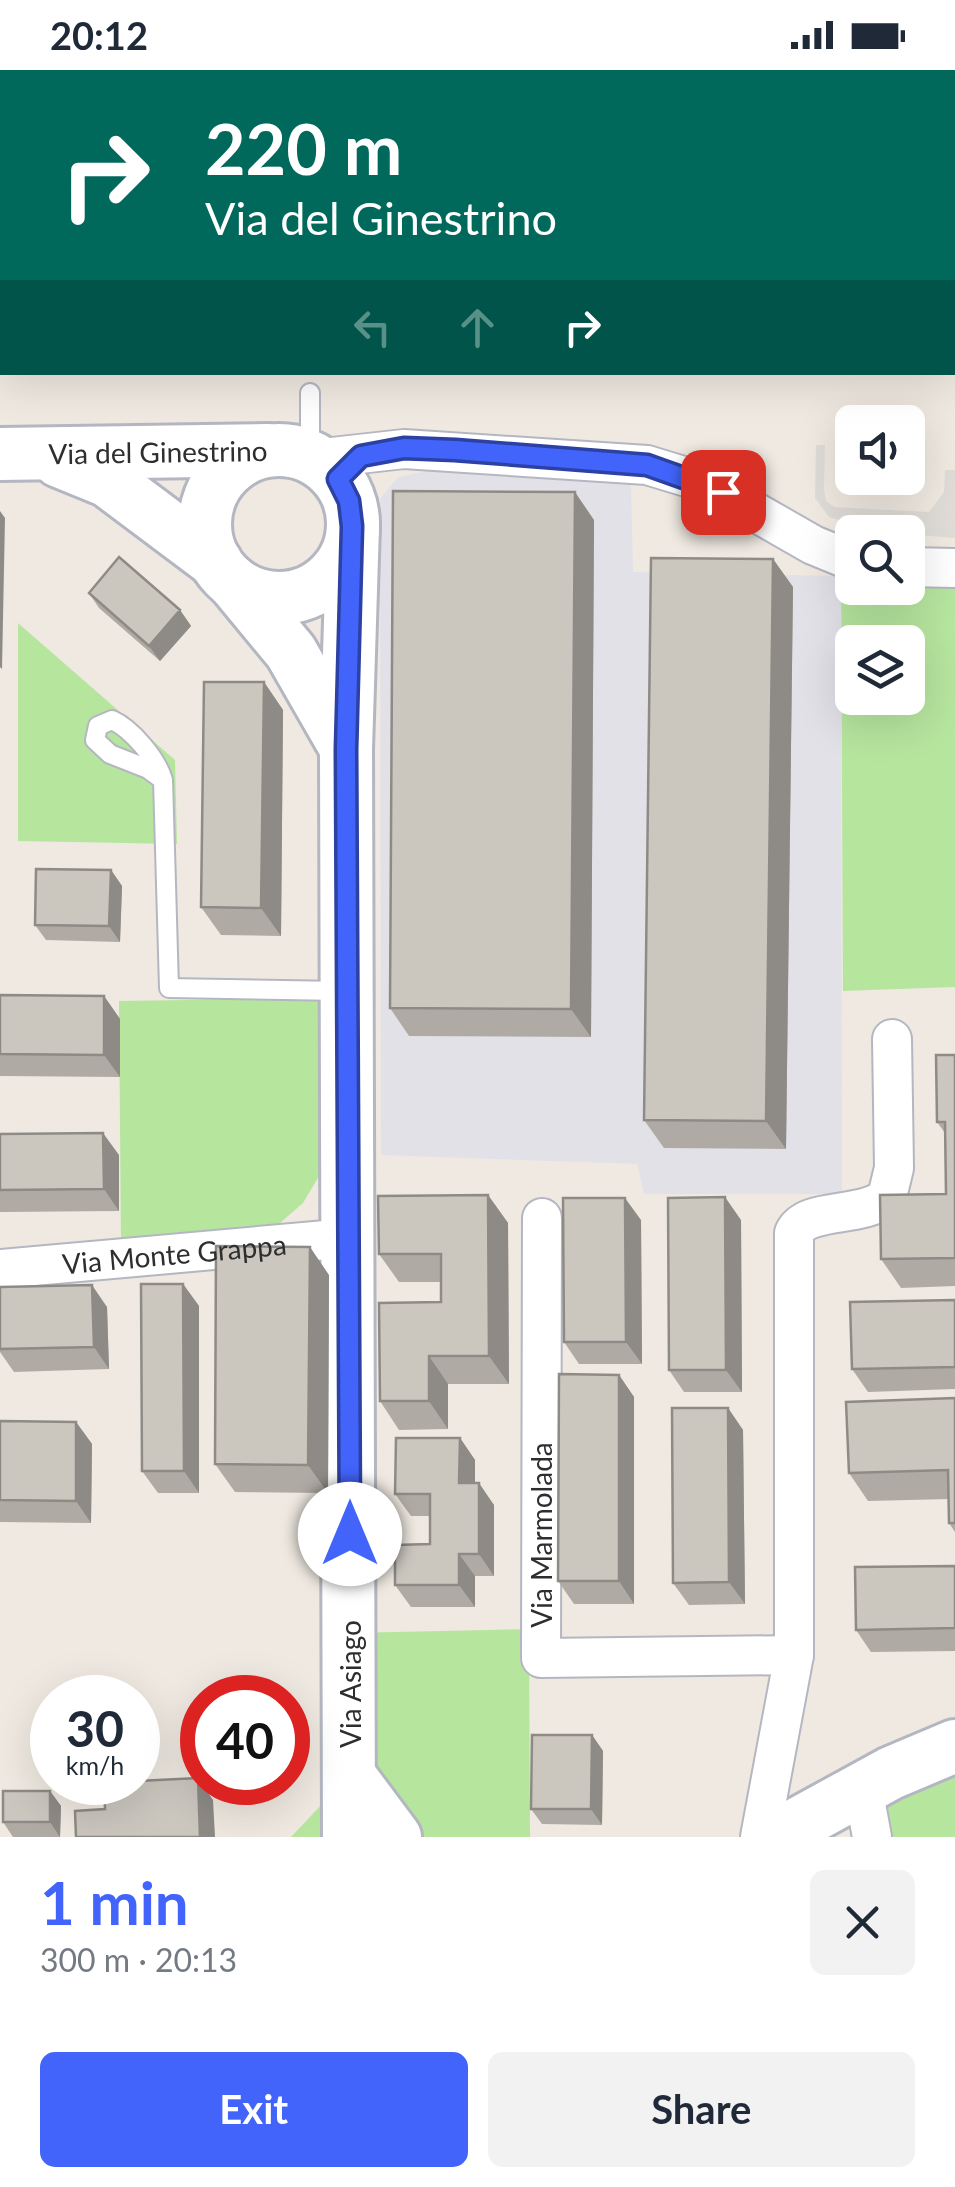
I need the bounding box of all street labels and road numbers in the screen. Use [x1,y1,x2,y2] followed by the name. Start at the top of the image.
[48,433,268,470] street label: Via del Ginestrino
[61,1227,288,1280] street label: Via Monte Grappa
[524,1442,558,1628] street label: Via Marmolada
[333,1620,367,1748] street label: Via Asiago

